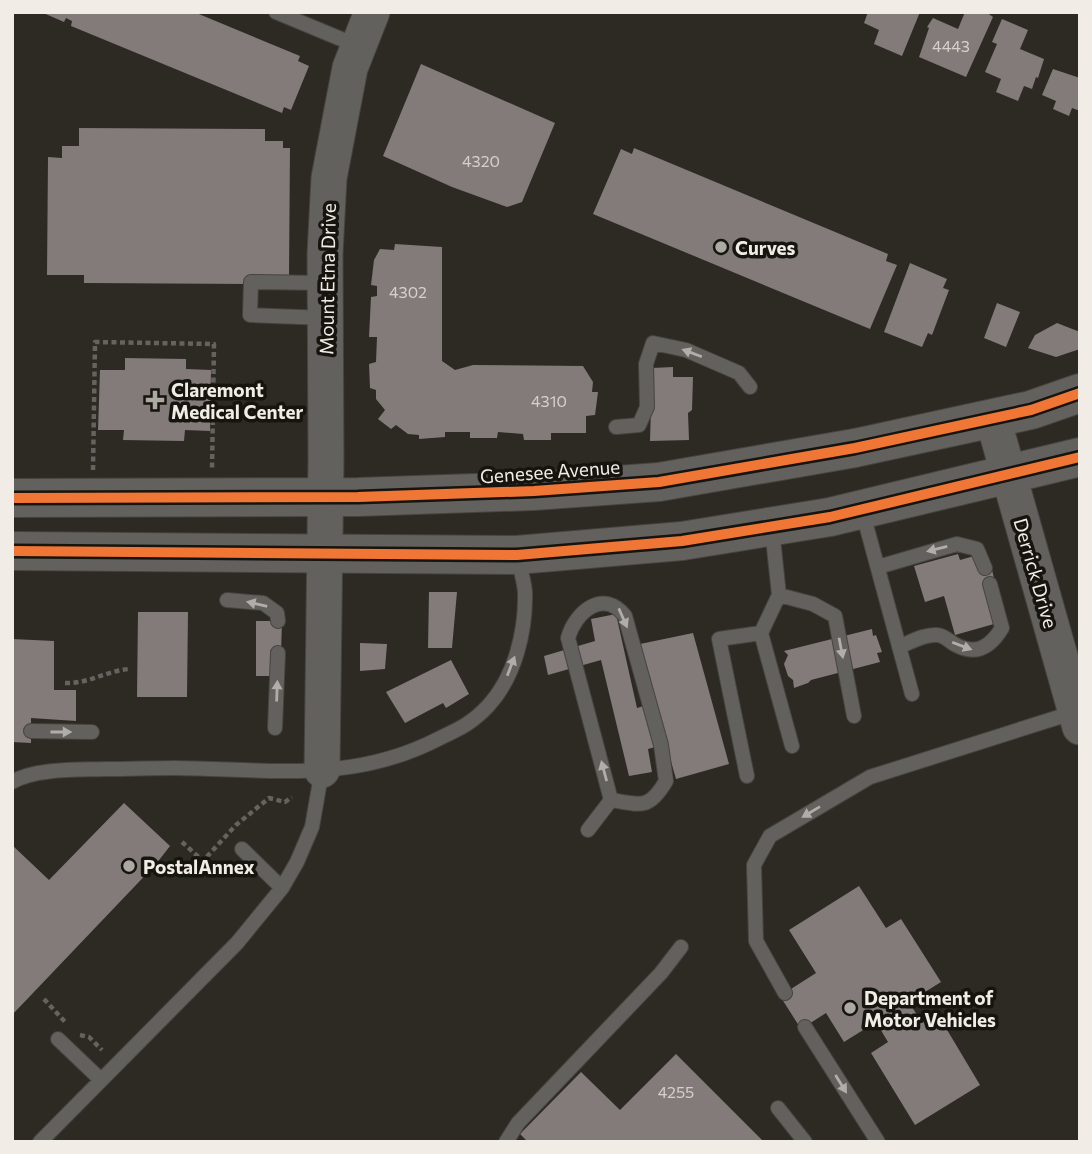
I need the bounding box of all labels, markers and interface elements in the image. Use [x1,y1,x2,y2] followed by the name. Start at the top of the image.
[932,36,970,55] house number: 4443
[462,151,500,170] house number: 4320
[314,203,340,355] street label: Mount Etna Drive
[735,236,796,259] place label: Curves
[713,239,729,255] marker: Curves
[389,282,427,301] house number: 4302
[682,348,703,359] one-way arrow
[171,378,304,423] place label: Claremont Medical Center
[145,390,165,410] marker: Claremont Medical Center
[531,391,567,410] house number: 4310
[479,455,621,487] street label: Genesee Avenue
[1009,515,1063,631] street label: Derrick Drive
[926,544,948,555] one-way arrow
[246,599,268,610] one-way arrow
[617,608,629,628] one-way arrow
[836,637,847,659] one-way arrow
[952,641,973,652] one-way arrow
[506,655,517,676] one-way arrow
[271,679,282,701] one-way arrow
[51,726,73,737] one-way arrow
[598,760,609,782] one-way arrow
[802,805,821,818] one-way arrow
[143,855,255,878] place label: PostalAnnex
[121,858,137,874] marker: PostalAnnex
[864,986,996,1031] place label: Department of Motor Vehicles
[842,1000,858,1016] marker: Department of Motor Vehicles
[835,1075,847,1094] one-way arrow
[658,1082,694,1101] house number: 4255

